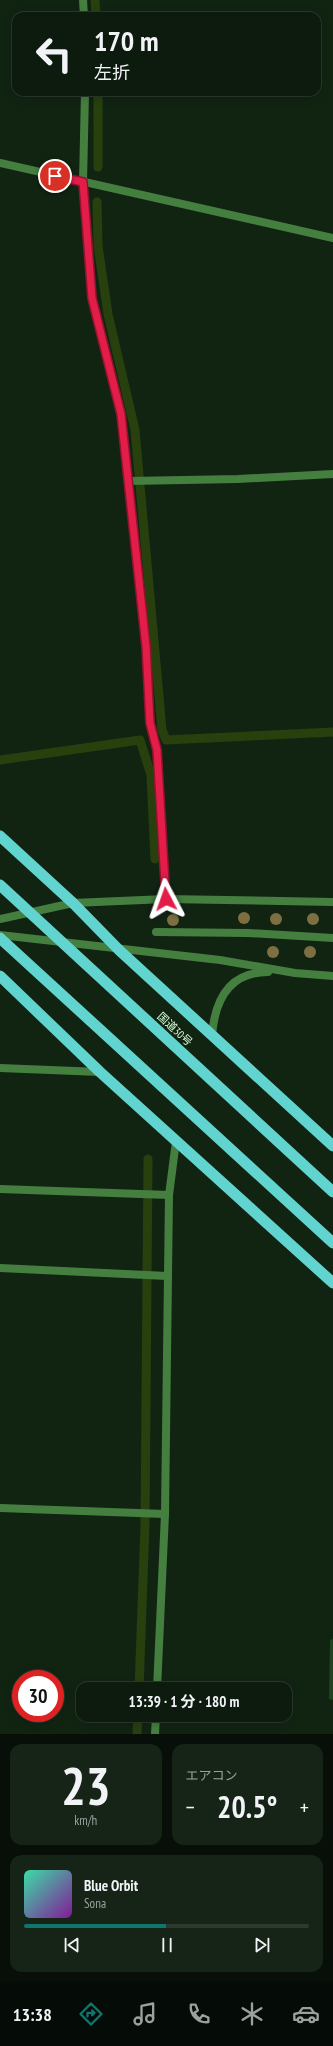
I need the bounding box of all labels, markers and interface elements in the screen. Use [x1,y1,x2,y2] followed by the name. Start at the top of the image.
[94,22,158,59] text: 170 m
[28,28,80,80] icon: left
[94,61,130,84] text: 左折
[38,159,72,193] pin
[44,165,66,187] icon: arrive
[145,878,187,920] position arrow
[155,1009,195,1049] street label: 国道30号
[12,1670,64,1722] speed limit sign: 30
[129,1692,239,1711] text: 13:39 · 1 分 · 180 m
[61,1752,111,1819] text: 23
[186,1767,238,1784] text: エアコン
[217,1787,277,1826] text: 20.5°
[186,1793,195,1821] text: −
[300,1793,309,1821] text: +
[74,1812,97,1829] text: km/h
[84,1876,138,1895] text: Blue Orbit
[84,1895,106,1912] text: Sona
[61,1934,83,1956] icon: previous
[156,1934,178,1956] icon: pause
[251,1934,273,1956] icon: next
[77,2000,105,2028] icon: directions
[131,2000,159,2028] icon: music
[185,2000,213,2028] icon: phone
[238,2000,266,2028] icon: climate
[292,2000,320,2028] icon: car
[13,2003,52,2026] text: 13:38

